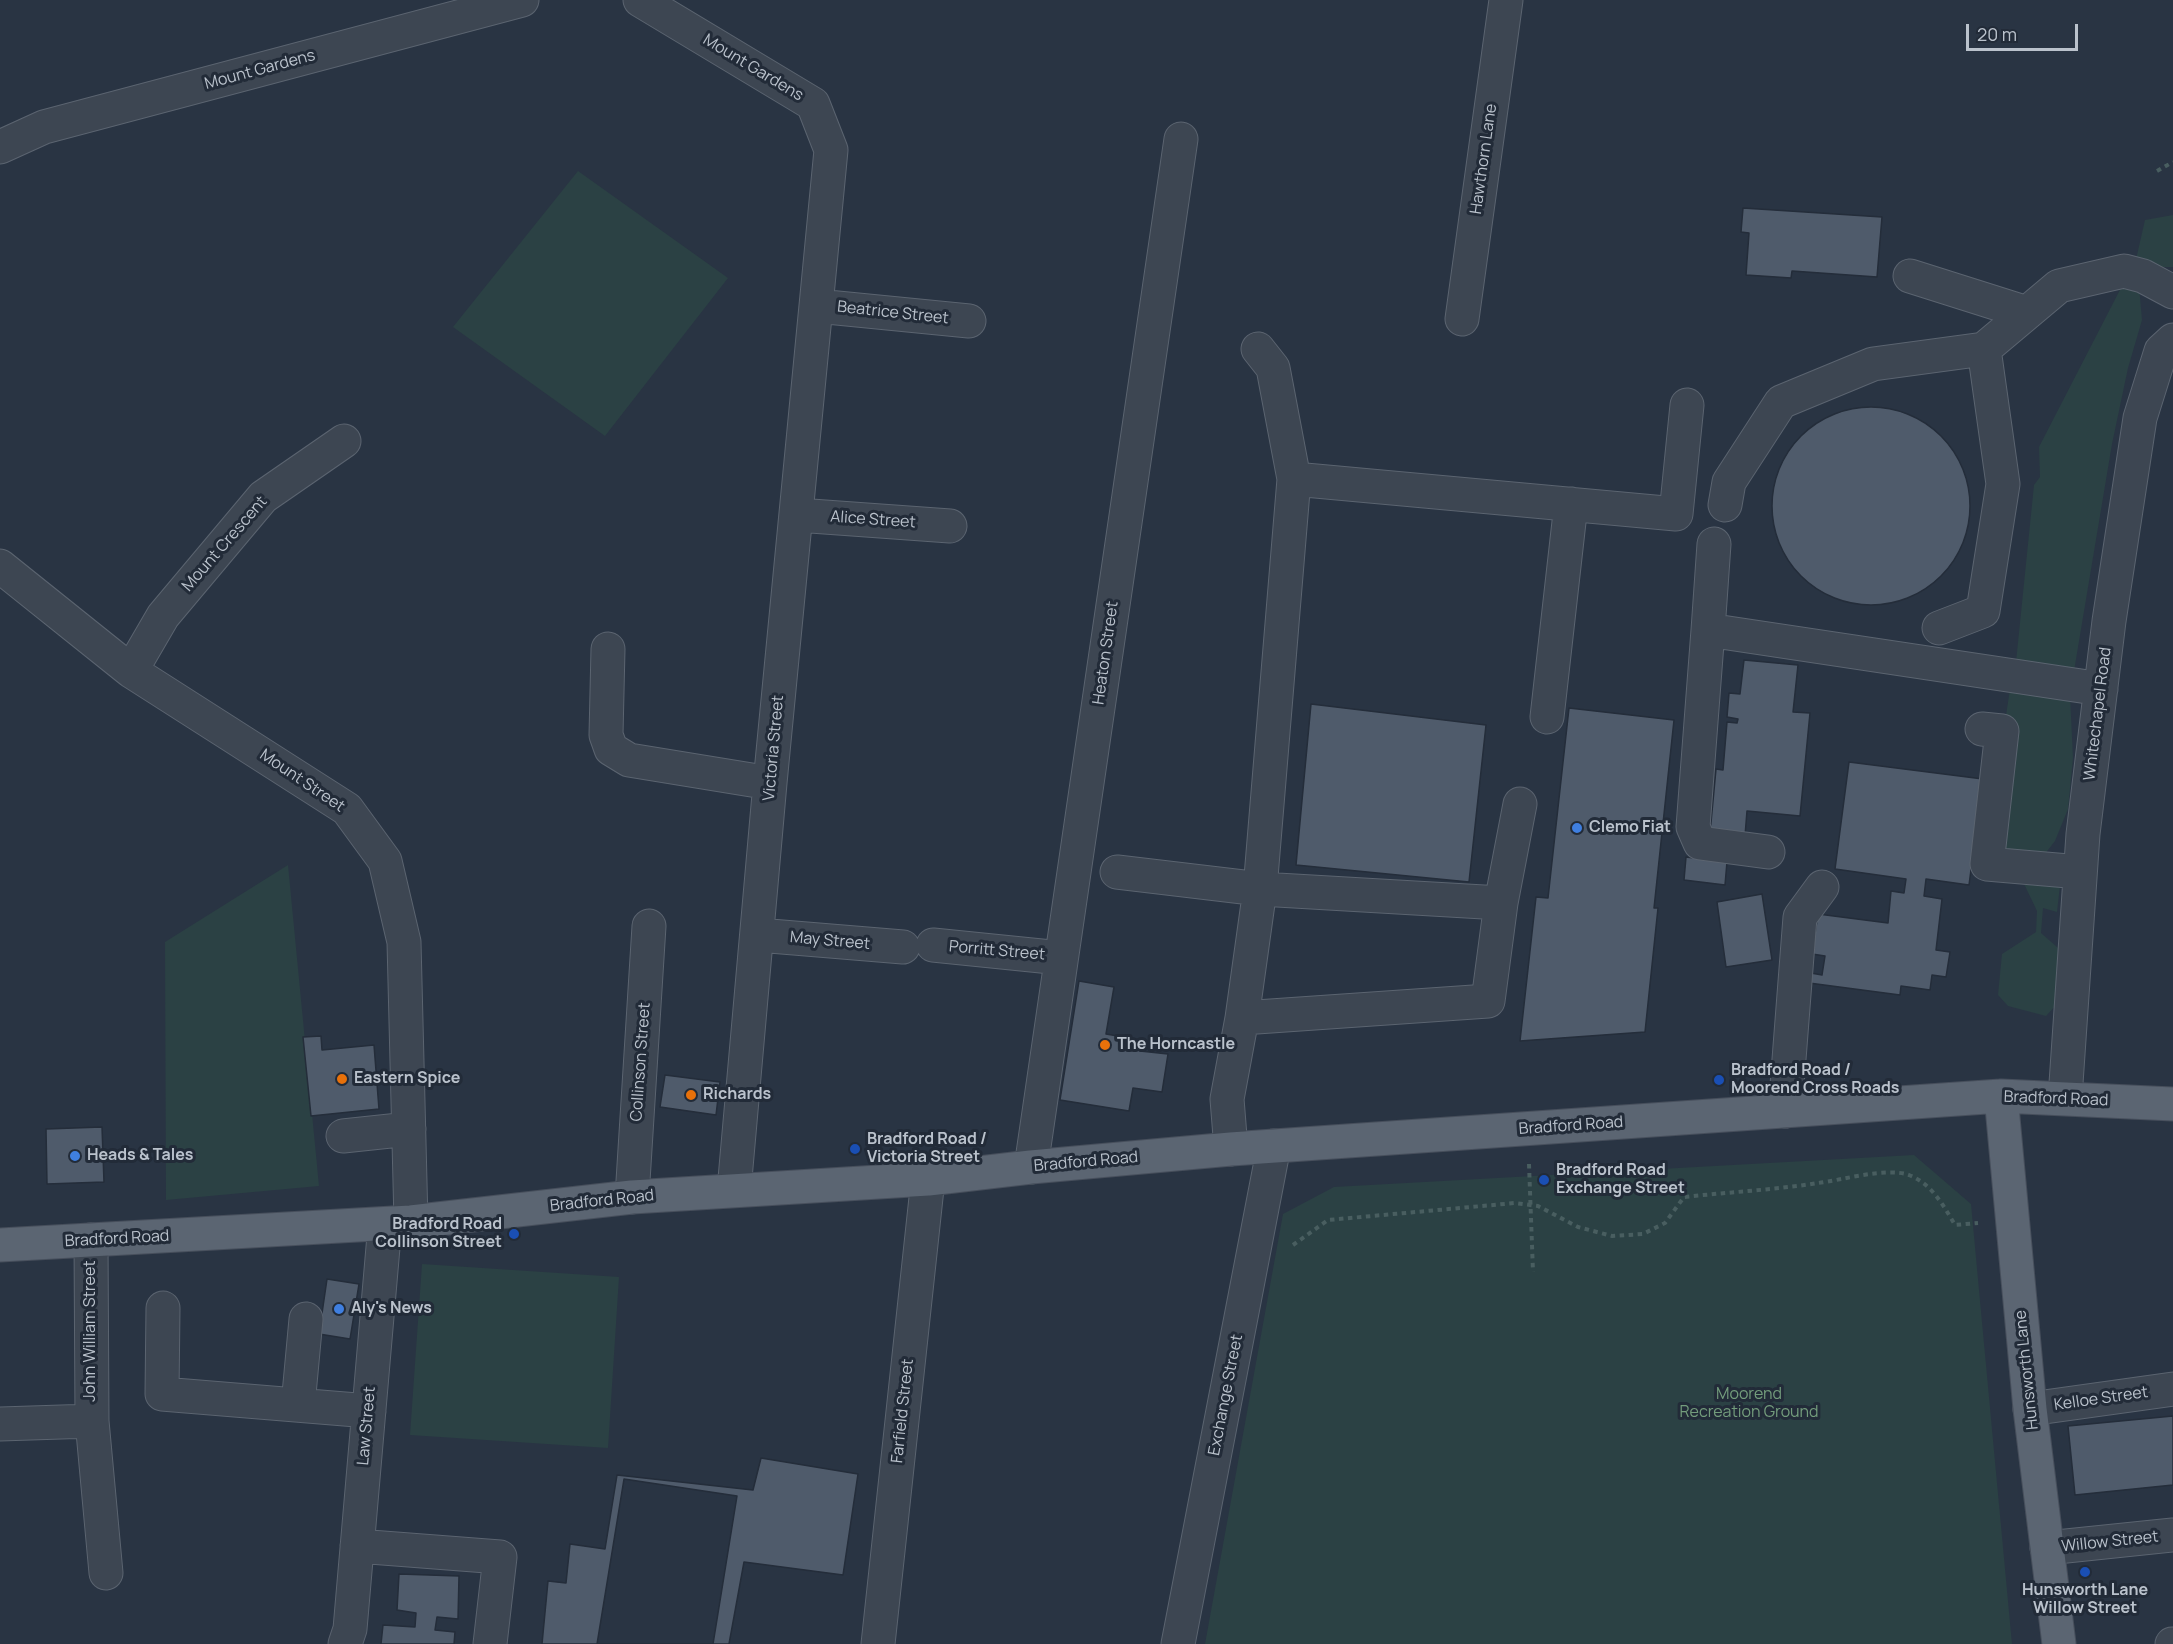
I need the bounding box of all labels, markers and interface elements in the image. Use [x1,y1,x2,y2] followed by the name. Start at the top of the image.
[1969,12,2082,50] scale bar
[1977,22,2017,46] text: 20 m
[699,30,807,106] street label: Mount Gardens
[203,46,317,94] street label: Mount Gardens
[1467,102,1501,216] street label: Hawthorn Lane
[836,298,950,328] street label: Beatrice Street
[178,492,272,596] street label: Mount Crescent
[830,507,916,533] street label: Alice Street
[1089,600,1123,706] street label: Heaton Street
[2080,646,2116,782] street label: Whitechapel Road
[760,694,788,802] street label: Victoria Street
[256,745,348,817] street label: Mount Street
[1589,818,1671,838] place label: Clemo Fiat
[1570,821,1584,835] marker: Clemo Fiat
[789,928,871,954] street label: May Street
[948,937,1046,965] street label: Porritt Street
[627,1002,655,1122] street label: Collinson Street
[1117,1035,1235,1055] place label: The Horncastle
[1098,1038,1112,1052] marker: The Horncastle
[1731,1061,1899,1099] place label: Bradford Road / Moorend Cross Roads
[354,1069,460,1089] place label: Eastern Spice
[335,1072,349,1086] marker: Eastern Spice
[1712,1073,1726,1087] marker: Bradford Road / Moorend Cross Roads
[703,1085,771,1105] place label: Richards
[684,1088,698,1102] marker: Richards
[2003,1088,2109,1110] street label: Bradford Road
[1518,1113,1624,1139] street label: Bradford Road
[867,1130,987,1168] place label: Bradford Road / Victoria Street
[848,1142,862,1156] marker: Bradford Road / Victoria Street
[87,1146,193,1166] place label: Heads & Tales
[1033,1148,1139,1176] street label: Bradford Road
[68,1149,82,1163] marker: Heads & Tales
[1556,1161,1685,1199] place label: Bradford Road Exchange Street
[1537,1173,1551,1187] marker: Bradford Road Exchange Street
[549,1186,655,1216] street label: Bradford Road
[375,1215,502,1253] place label: Bradford Road Collinson Street
[64,1227,170,1251] street label: Bradford Road
[507,1227,521,1241] marker: Bradford Road Collinson Street
[81,1260,101,1402] street label: John William Street
[351,1299,432,1319] place label: Aly's News
[332,1302,346,1316] marker: Aly's News
[2011,1309,2043,1431] street label: Hunsworth Lane
[1205,1333,1247,1457] street label: Exchange Street
[888,1358,918,1464] street label: Farfield Street
[2053,1383,2149,1415] street label: Kelloe Street
[1679,1385,1819,1423] park label: Moorend Recreation Ground
[354,1386,380,1466] street label: Law Street
[2061,1527,2159,1557] street label: Willow Street
[2078,1565,2092,1579] marker: Hunsworth Lane Willow Street
[2022,1581,2148,1619] place label: Hunsworth Lane Willow Street

